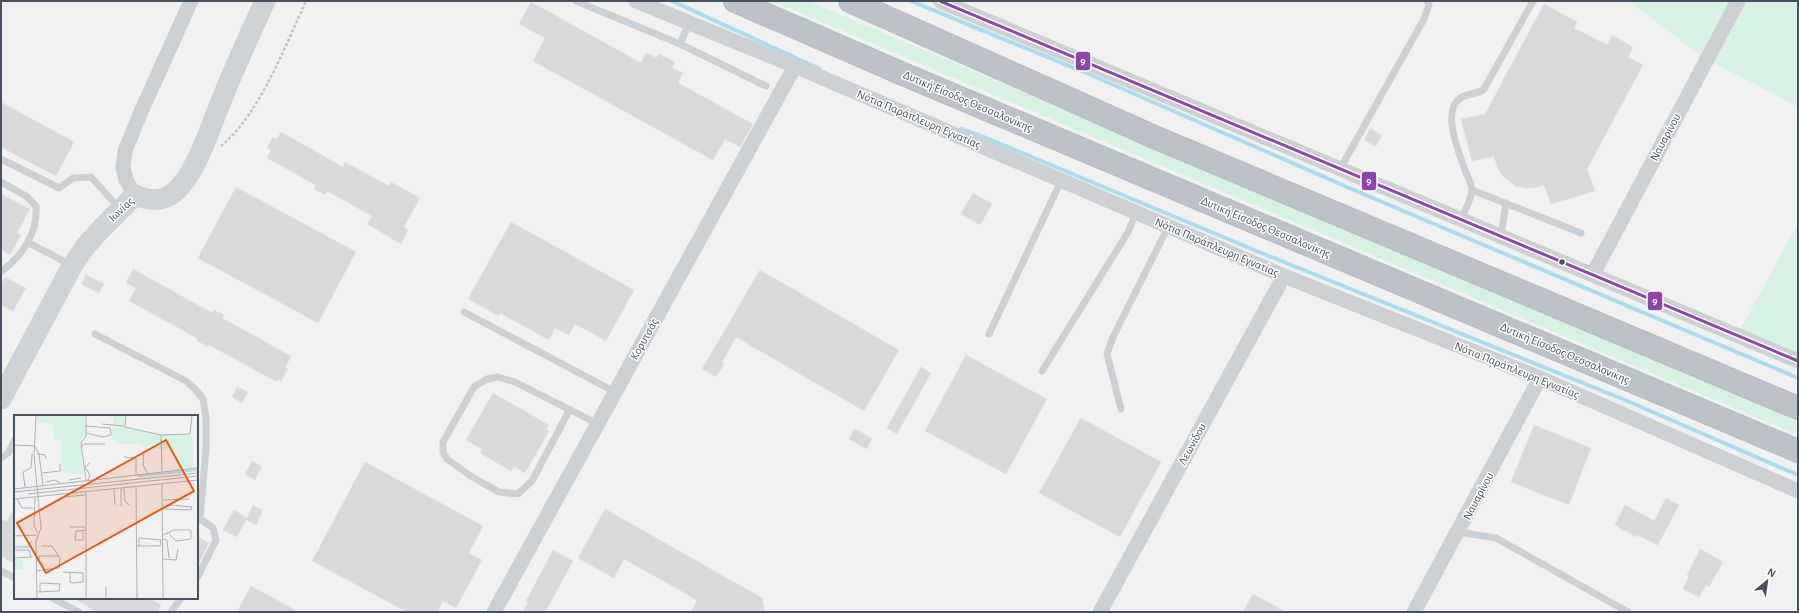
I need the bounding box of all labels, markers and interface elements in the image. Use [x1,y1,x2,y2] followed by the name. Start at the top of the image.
[1075,51,1091,71] line badge: 9
[1080,56,1086,67] text: 9
[901,68,1035,135] street label: Δυτική Είσοδος Θεσσαλονίκης
[855,87,983,152] street label: Νότια Παράπλευρη Εγνατίας
[1648,111,1682,163] street label: Ναυαρίνου
[1361,171,1377,191] line badge: 9
[1366,176,1372,187] text: 9
[106,194,137,224] street label: Ιωνίας
[1199,194,1333,261] street label: Δυτική Είσοδος Θεσσαλονίκης
[1153,215,1281,280] street label: Νότια Παράπλευρη Εγνατίας
[1557,257,1567,267] unlabelled marker
[1647,291,1663,311] line badge: 9
[1652,296,1658,307] text: 9
[628,316,661,362] street label: Κορυτσάς
[1498,320,1632,387] street label: Δυτική Είσοδος Θεσσαλονίκης
[1453,339,1581,402] street label: Νότια Παράπλευρη Εγνατίας
[14,415,198,599] inset map
[1176,421,1208,467] street label: Λεωνίδου
[1461,470,1495,522] street label: Ναυαρίνου
[1747,561,1787,601] north arrow
[1766,566,1778,579] text: N

